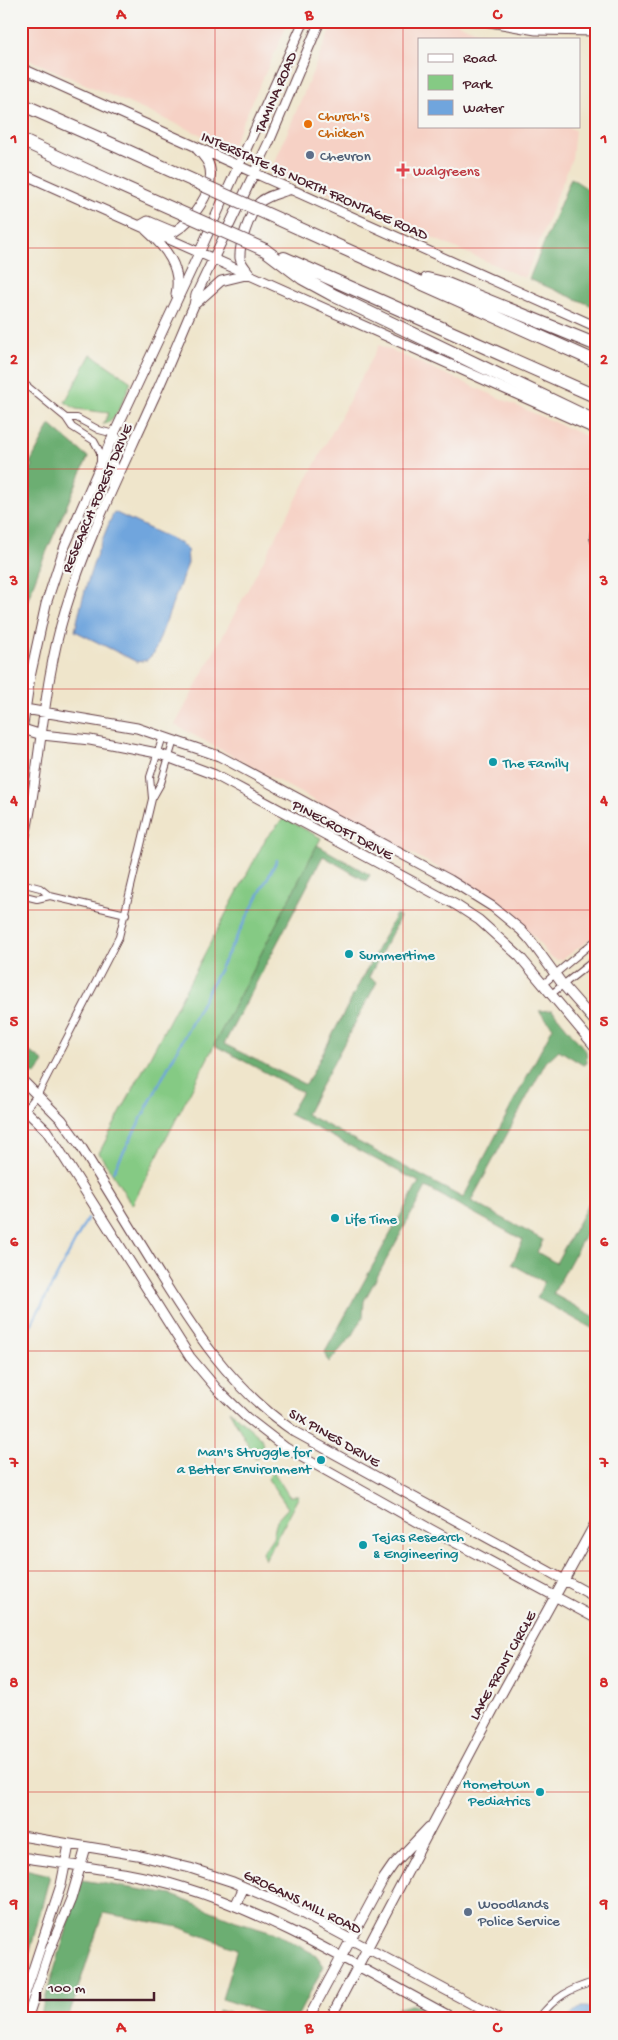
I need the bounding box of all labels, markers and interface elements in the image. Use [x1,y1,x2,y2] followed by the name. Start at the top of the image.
[115,7,127,26] text: A
[304,7,314,26] text: B
[492,7,503,26] text: C
[418,38,580,128] legend
[251,49,302,137] street label: TAMINA ROAD
[463,50,497,68] text: Road
[462,76,493,94] text: Park
[463,100,505,118] text: Water
[318,108,369,143] place label: Church's Chicken
[302,118,314,130] marker: Church's Chicken
[198,128,431,245] street label: INTERSTATE 45 NORTH FRONTAGE ROAD
[10,131,17,150] text: 1
[600,131,607,150] text: 1
[320,148,371,166] place label: Chevron
[304,149,316,161] marker: Chevron
[413,163,480,181] place label: Walgreens
[397,164,409,176] marker: Walgreens
[10,352,18,371] text: 2
[600,352,608,371] text: 2
[58,421,138,576] street label: RESEARCH FOREST DRIVE
[9,573,18,592] text: 3
[599,573,608,592] text: 3
[502,755,569,773] place label: The Family
[487,756,499,768] marker: The Family
[9,793,18,812] text: 4
[599,793,608,812] text: 4
[288,796,396,865] street label: PINECROFT DRIVE
[359,947,435,965] place label: Summertime
[343,948,355,960] marker: Summertime
[10,1014,19,1033] text: 5
[600,1014,609,1033] text: 5
[345,1211,397,1229] place label: Life Time
[329,1212,341,1224] marker: Life Time
[10,1234,19,1253] text: 6
[600,1234,609,1253] text: 6
[285,1405,383,1472] street label: SIX PINES DRIVE
[177,1444,313,1479] place label: Man's Struggle for a Better Environment
[315,1454,327,1466] marker: Man's Struggle for a Better Environment
[9,1455,19,1474] text: 7
[599,1455,609,1474] text: 7
[372,1529,464,1564] place label: Tejas Research & Engineering
[357,1539,369,1551] marker: Tejas Research & Engineering
[466,1608,541,1724] street label: LAKE FRONT CIRCLE
[10,1675,19,1694] text: 8
[600,1675,609,1694] text: 8
[463,1776,530,1811] place label: Hometown Pediatrics
[534,1786,546,1798] marker: Hometown Pediatrics
[240,1866,364,1939] street label: GROGANS MILL ROAD
[9,1896,18,1915] text: 9
[477,1896,560,1931] place label: Woodlands Police Service
[599,1896,608,1915] text: 9
[462,1906,474,1918] marker: Woodlands Police Service
[40,1970,154,2002] scale bar
[47,1980,86,1998] text: 100 m
[115,2020,127,2039] text: A
[304,2020,314,2039] text: B
[492,2020,503,2039] text: C

